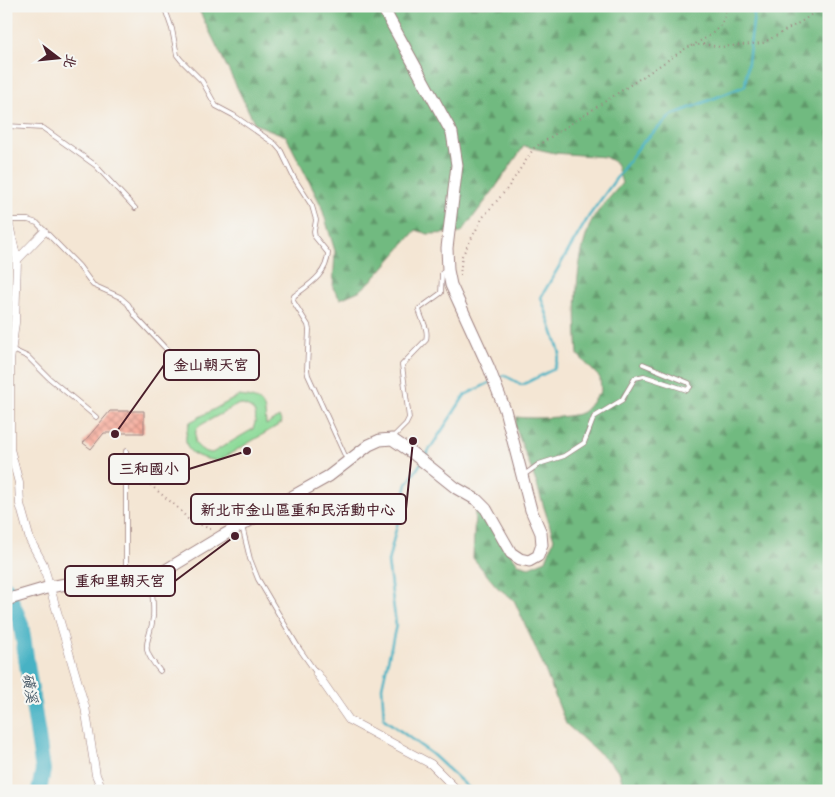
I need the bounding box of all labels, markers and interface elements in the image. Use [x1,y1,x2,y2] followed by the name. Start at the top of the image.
[32,32,82,82] north arrow
[60,52,80,71] text: 北
[164,350,259,380] callout: 金山朝天宮
[173,356,249,375] text: 金山朝天宮
[109,454,189,484] callout: 三和國小
[119,460,179,479] text: 三和國小
[191,494,406,524] callout: 新北市金山區重和民活動中心
[200,501,396,520] text: 新北市金山區重和民活動中心
[65,566,175,596] callout: 重和里朝天宮
[75,572,165,591] text: 重和里朝天宮
[18,672,41,705] water label: 磺溪

